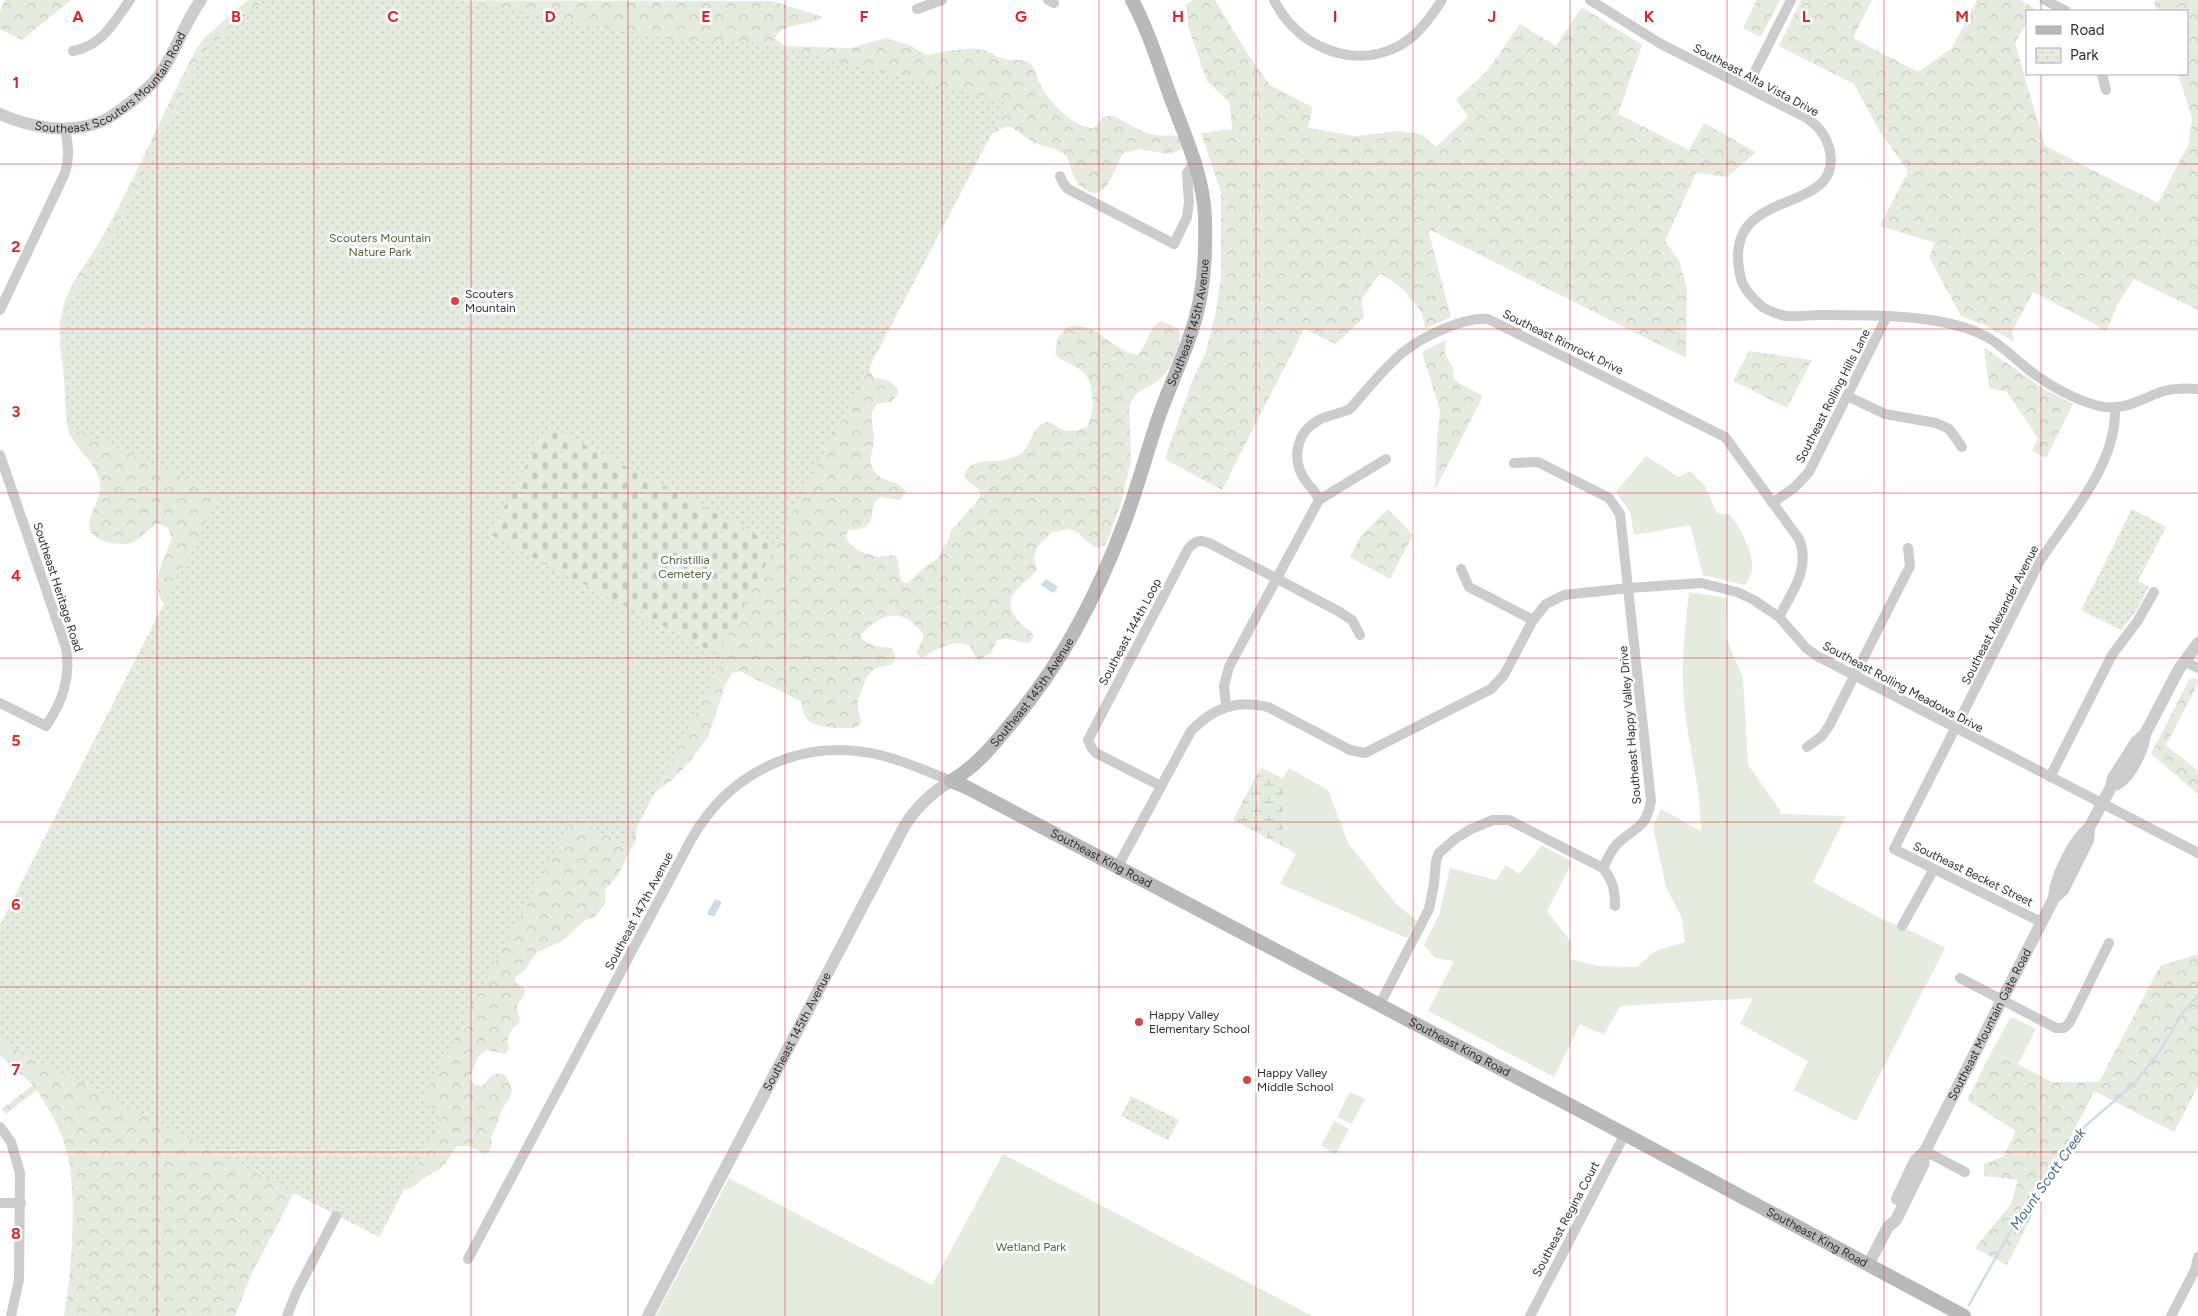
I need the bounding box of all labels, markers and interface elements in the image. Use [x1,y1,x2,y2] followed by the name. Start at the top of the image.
[72,7,84,26] text: A
[231,7,241,26] text: B
[387,7,399,26] text: C
[544,7,556,26] text: D
[701,7,711,26] text: E
[860,7,869,26] text: F
[1015,7,1027,26] text: G
[1172,7,1184,26] text: H
[1333,7,1337,26] text: I
[1488,7,1496,26] text: J
[1644,7,1655,26] text: K
[1802,7,1811,26] text: L
[1955,7,1969,26] text: M
[2026,10,2188,75] legend
[2070,21,2105,39] text: Road
[34,30,189,135] street label: Southeast Scouters Mountain Road
[1691,41,1822,119] street label: Southeast Alta Vista Drive
[2070,46,2099,64] text: Park
[13,73,19,92] text: 1
[329,231,431,259] park label: Scouters Mountain Nature Park
[11,237,21,256] text: 2
[1164,258,1212,388] street label: Southeast 145th Avenue
[465,287,516,315] place label: Scouters Mountain
[449,295,461,307] marker: Scouters Mountain
[1500,307,1626,378] street label: Southeast Rimrock Drive
[1793,326,1873,465] street label: Southeast Rolling Hills Lane
[12,402,21,421] text: 3
[30,521,86,653] street label: Southeast Heritage Road
[1959,542,2042,687] street label: Southeast Alexander Avenue
[658,553,712,581] park label: Christillia Cemetery
[11,566,21,585] text: 4
[1096,576,1164,688] street label: Southeast 144th Loop
[987,635,1077,750] street label: Southeast 145th Avenue
[1820,639,1986,736] street label: Southeast Rolling Meadows Drive
[1616,645,1644,805] street label: Southeast Happy Valley Drive
[11,731,21,750] text: 5
[1048,826,1154,891] street label: Southeast King Road
[1911,839,2036,909] street label: Southeast Becket Street
[602,849,676,972] street label: Southeast 147th Avenue
[11,895,21,914] text: 6
[1945,946,2034,1103] street label: Southeast Mountain Gate Road
[760,969,834,1093] street label: Southeast 145th Avenue
[1149,1008,1250,1036] place label: Happy Valley Elementary School
[1406,1015,1513,1079] street label: Southeast King Road
[1133,1016,1145,1028] marker: Happy Valley Elementary School
[12,1060,21,1079] text: 7
[1257,1066,1333,1094] place label: Happy Valley Middle School
[1241,1074,1253,1086] marker: Happy Valley Middle School
[2007,1124,2090,1233] water label: Mount Scott Creek
[1530,1159,1603,1279] street label: Southeast Regina Court
[1764,1204,1870,1270] street label: Southeast King Road
[11,1224,21,1243] text: 8
[996,1240,1066,1254] park label: Wetland Park

